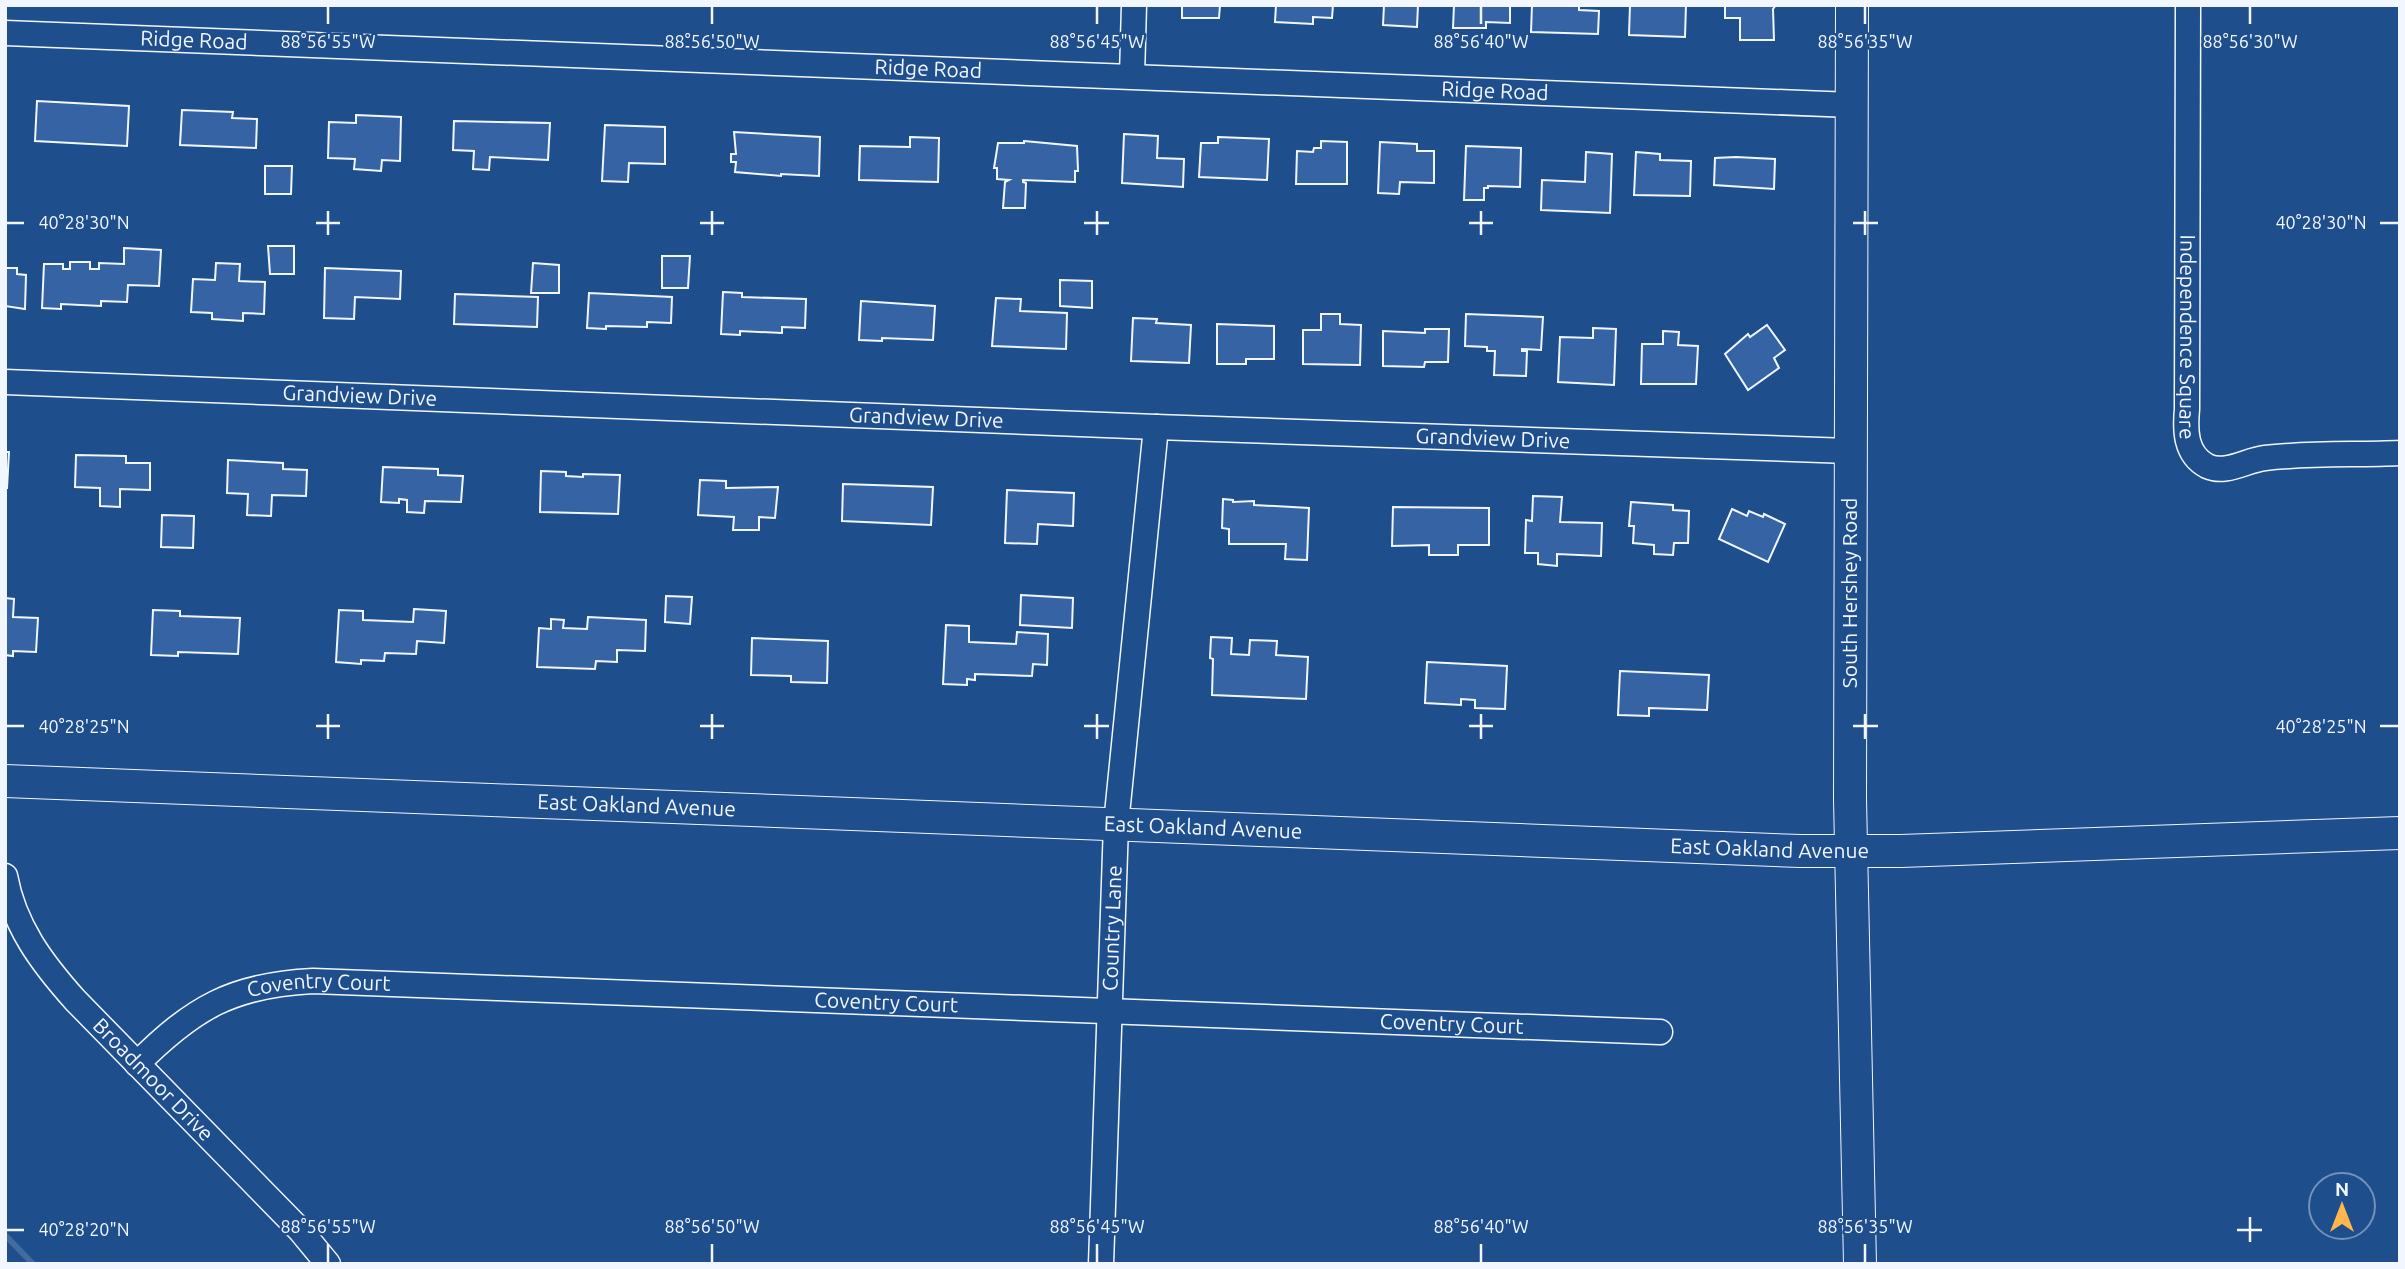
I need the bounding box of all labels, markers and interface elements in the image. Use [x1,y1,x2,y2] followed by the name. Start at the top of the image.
[140,25,248,53] street label: Ridge Road
[280,31,376,51] text: 88°56'55"W
[664,31,760,51] text: 88°56'50"W
[1049,31,1145,51] text: 88°56'45"W
[1433,31,1529,51] text: 88°56'40"W
[1817,31,1913,51] text: 88°56'35"W
[2202,31,2298,51] text: 88°56'30"W
[874,54,982,82] street label: Ridge Road
[1441,76,1549,104] street label: Ridge Road
[38,212,130,232] text: 40°28'30"N
[2275,212,2367,232] text: 40°28'30"N
[2175,235,2200,441] street label: Independence Square
[282,380,438,410] street label: Grandview Drive
[849,402,1004,432] street label: Grandview Drive
[1415,423,1571,452] street label: Grandview Drive
[1837,498,1861,688] street label: South Hershey Road
[38,716,130,736] text: 40°28'25"N
[2275,716,2367,736] text: 40°28'25"N
[537,789,736,820] street label: East Oakland Avenue
[1103,811,1303,843] street label: East Oakland Avenue
[1670,833,1869,862] street label: East Oakland Avenue
[1097,865,1126,991] street label: Country Lane
[244,968,391,1001] street label: Coventry Court
[814,987,959,1016] street label: Coventry Court
[1379,1008,1524,1038] street label: Coventry Court
[89,1013,219,1145] street label: Broadmoor Drive
[2307,1171,2377,1241] north arrow
[2335,1178,2349,1200] text: N
[280,1216,376,1236] text: 88°56'55"W
[664,1216,760,1236] text: 88°56'50"W
[1049,1216,1145,1236] text: 88°56'45"W
[1433,1216,1529,1236] text: 88°56'40"W
[1817,1216,1913,1236] text: 88°56'35"W
[38,1219,130,1239] text: 40°28'20"N

